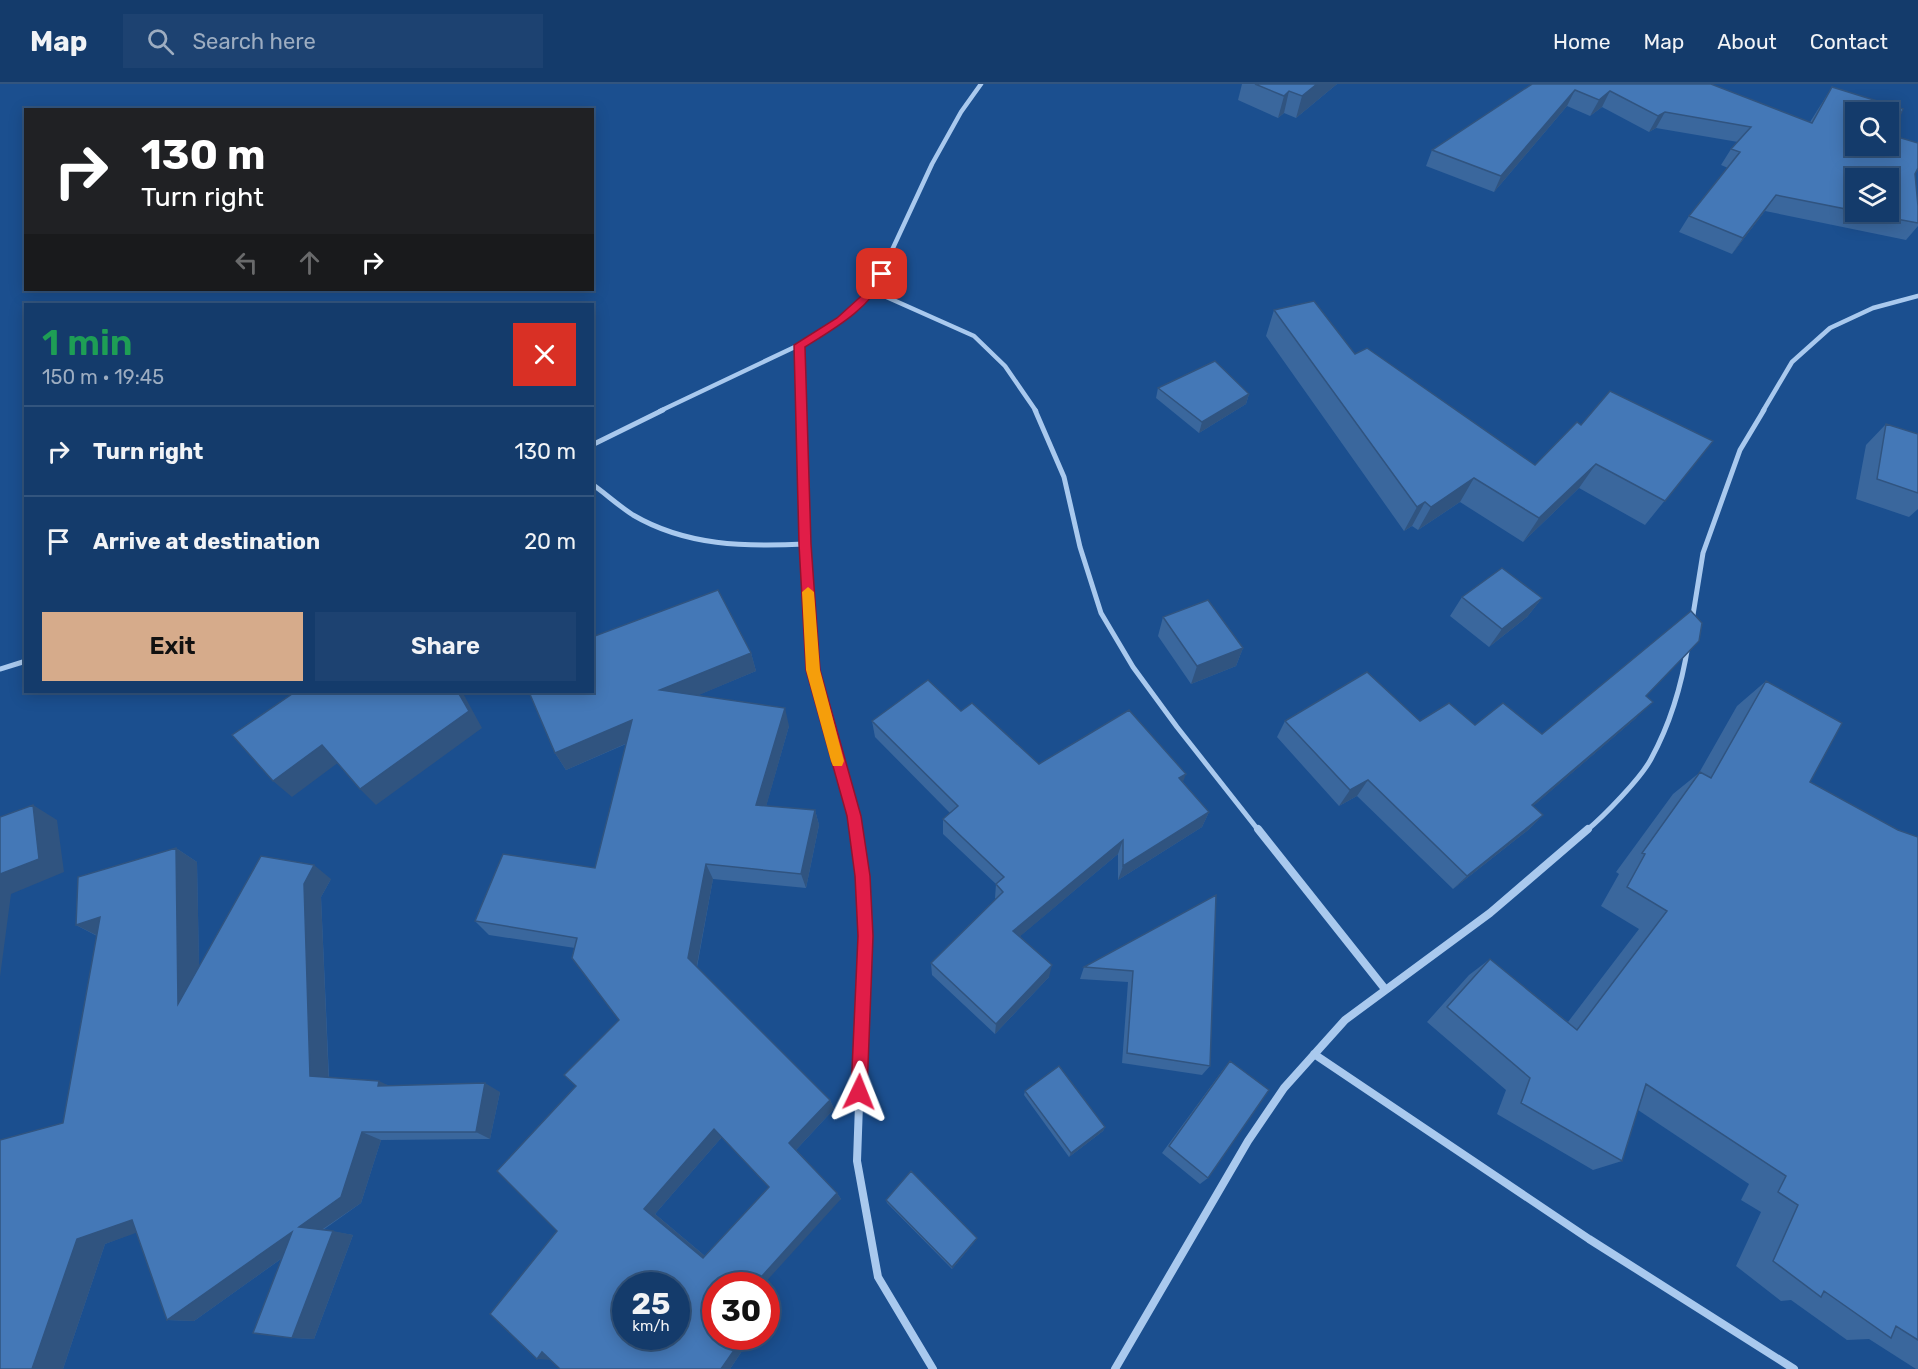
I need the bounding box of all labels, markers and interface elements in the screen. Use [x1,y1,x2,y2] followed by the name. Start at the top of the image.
[123,14,543,68] search box
[30,25,87,58] text: Map
[144,25,177,58] icon: search
[192,28,316,55] text: Search here
[1553,29,1610,54] text: Home
[1643,29,1684,54] text: Map
[1717,29,1777,54] text: About
[1810,29,1888,54] text: Contact
[1845,102,1899,222] map controls
[1845,102,1899,156] button: search
[141,130,266,180] text: 130 m
[42,132,120,210] icon: right
[1845,168,1899,222] button: layers
[141,181,264,213] text: Turn right
[230,246,263,279] icon: left
[293,246,326,279] icon: ahead
[356,246,389,279] icon: right
[856,248,907,299] pin
[865,257,898,290] icon: arrive
[42,321,133,364] text: 1 min
[513,323,576,386] button: close
[42,365,164,389] text: 150 m · 19:45
[42,435,75,468] icon: right
[93,438,203,465] text: Turn right
[514,438,576,465] text: 130 m
[42,525,75,558] icon: arrive
[93,528,320,555] text: Arrive at destination
[524,528,576,555] text: 20 m
[42,612,303,681] button: Exit
[315,612,576,681] button: Share
[827,1060,891,1124] position arrow
[702,1272,780,1350] speed limit sign: 30
[632,1286,670,1322] text: 25
[632,1317,670,1335] text: km/h

